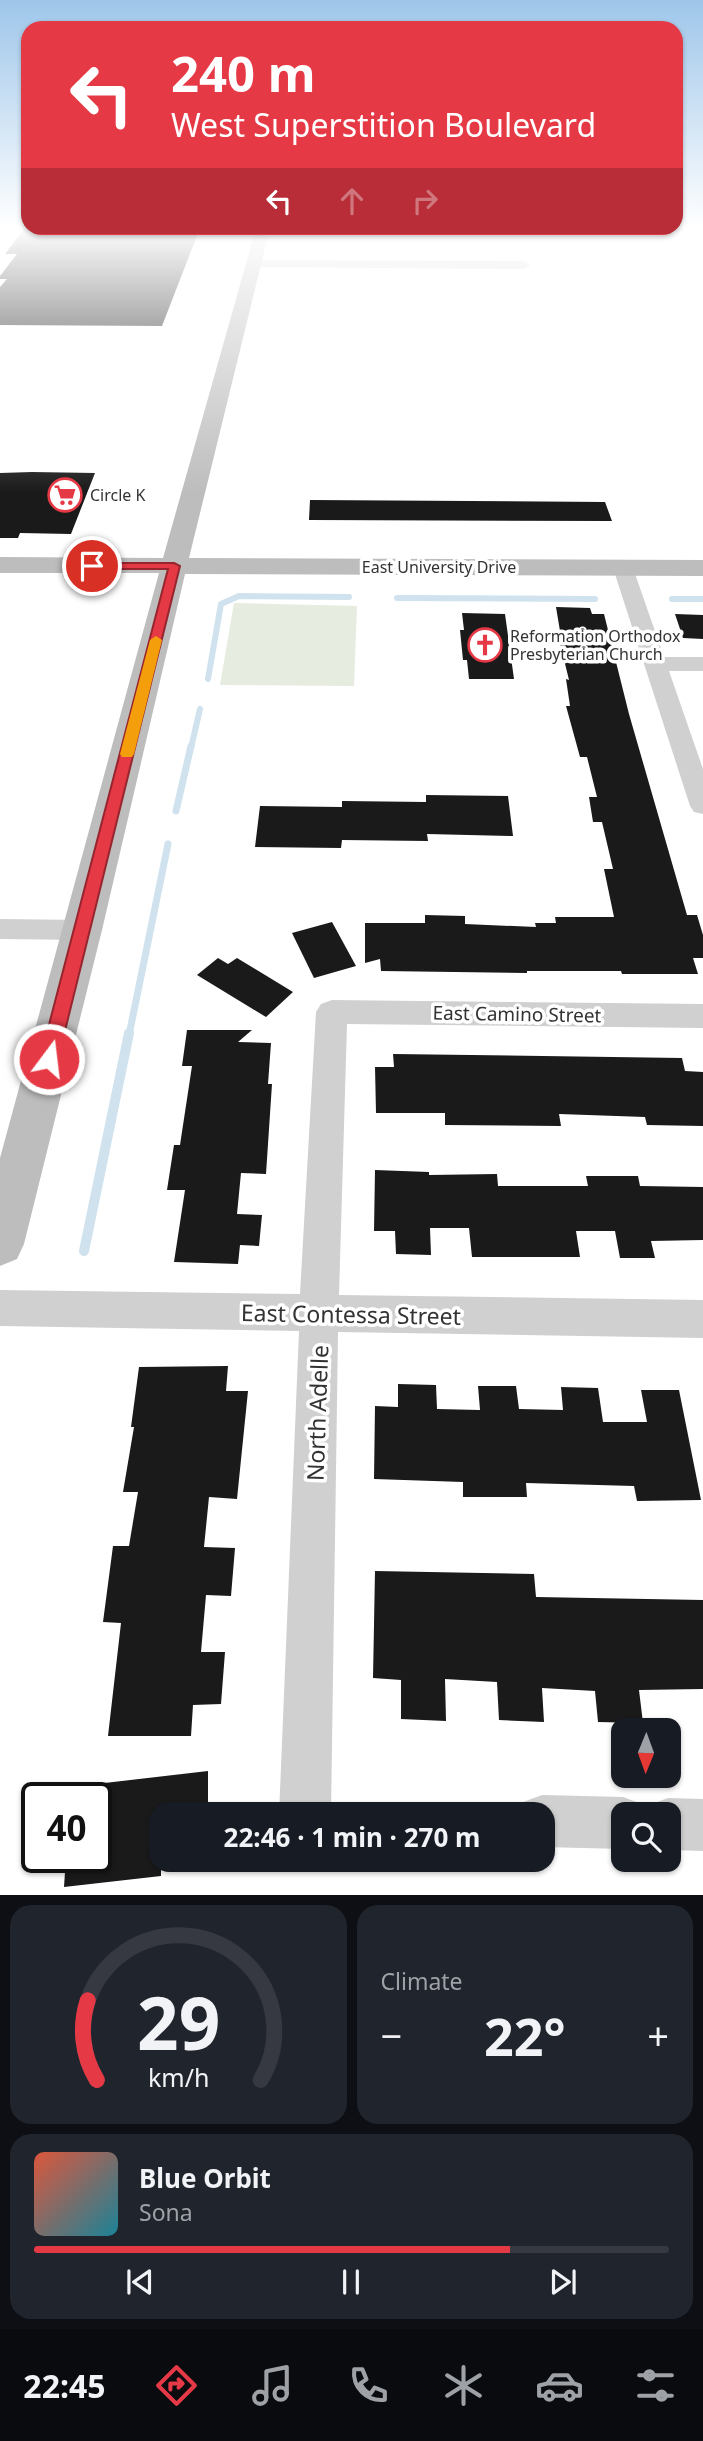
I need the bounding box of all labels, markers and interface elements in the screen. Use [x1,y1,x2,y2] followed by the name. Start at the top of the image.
[171,40,316,106] text: 240 m
[56,49,147,140] icon: left
[171,103,596,146] text: West Superstition Boulevard
[260,182,298,220] icon: left
[333,182,371,220] icon: ahead
[406,182,444,220] icon: right
[46,476,84,514] supermarket icon: Circle K
[90,484,146,506] place label: Circle K
[62,536,122,596] pin
[73,547,111,585] icon: arrive
[362,556,516,578] street label: East University Drive
[510,625,681,665] place label: Reformation Orthodox Presbyterian Church
[466,626,504,664] church icon: Reformation Orthodox Presbyterian Church
[432,1000,602,1028] street label: East Camino Street
[12,1022,86,1096] position arrow
[241,1296,461,1332] street label: East Contessa Street
[299,1344,335,1482] street label: North Adelle
[611,1718,681,1788] north arrow
[611,1718,681,1872] map controls
[21,1782,112,1873] speed limit sign: 40
[611,1802,681,1872] button: search
[224,1819,480,1855] text: 22:46 · 1 min · 270 m
[381,1965,463,1997] text: Climate
[137,1973,220,2072] text: 29
[484,2000,566,2071] text: 22°
[381,2009,402,2061] text: −
[647,2009,669,2061] text: +
[147,2060,209,2094] text: km/h
[139,2160,271,2196] text: Blue Orbit
[139,2196,193,2228] text: Sona
[121,2263,159,2301] icon: previous
[332,2263,370,2301] icon: pause
[544,2263,582,2301] icon: next
[152,2361,201,2410] icon: directions
[248,2361,297,2410] icon: music
[344,2361,393,2410] icon: phone
[439,2361,488,2410] icon: climate
[535,2361,584,2410] icon: car
[631,2361,680,2410] icon: filters
[23,2364,106,2407] text: 22:45

